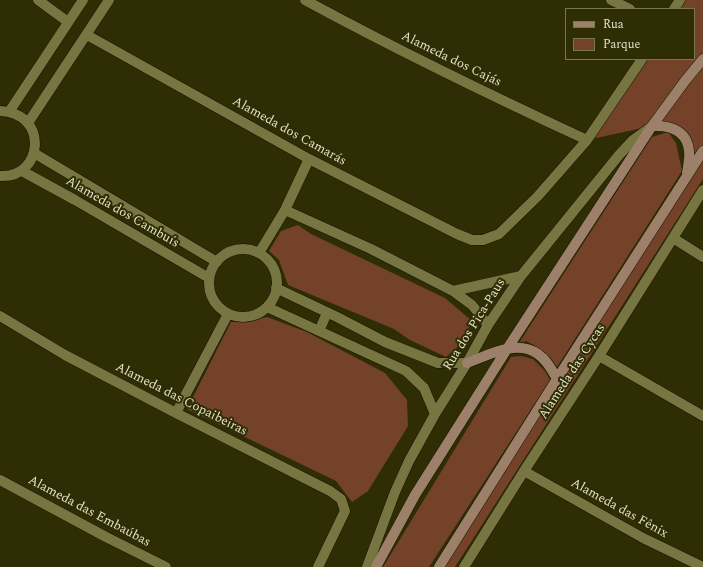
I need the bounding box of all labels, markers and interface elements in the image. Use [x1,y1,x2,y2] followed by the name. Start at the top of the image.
[565,8,695,60] legend
[603,15,624,34] text: Rua
[399,29,503,91] street label: Alameda dos Cajás
[603,35,640,54] text: Parque
[229,94,349,170] street label: Alameda dos Camarás
[63,174,181,252] street label: Alameda dos Cambuís
[440,276,510,374] street label: Rua dos Pica-Paus
[536,321,610,423] street label: Alameda das Cycas
[112,360,250,440] street label: Alameda das Copaibeiras
[25,473,153,551] street label: Alameda das Embaúbas
[568,476,670,542] street label: Alameda das Fênix

